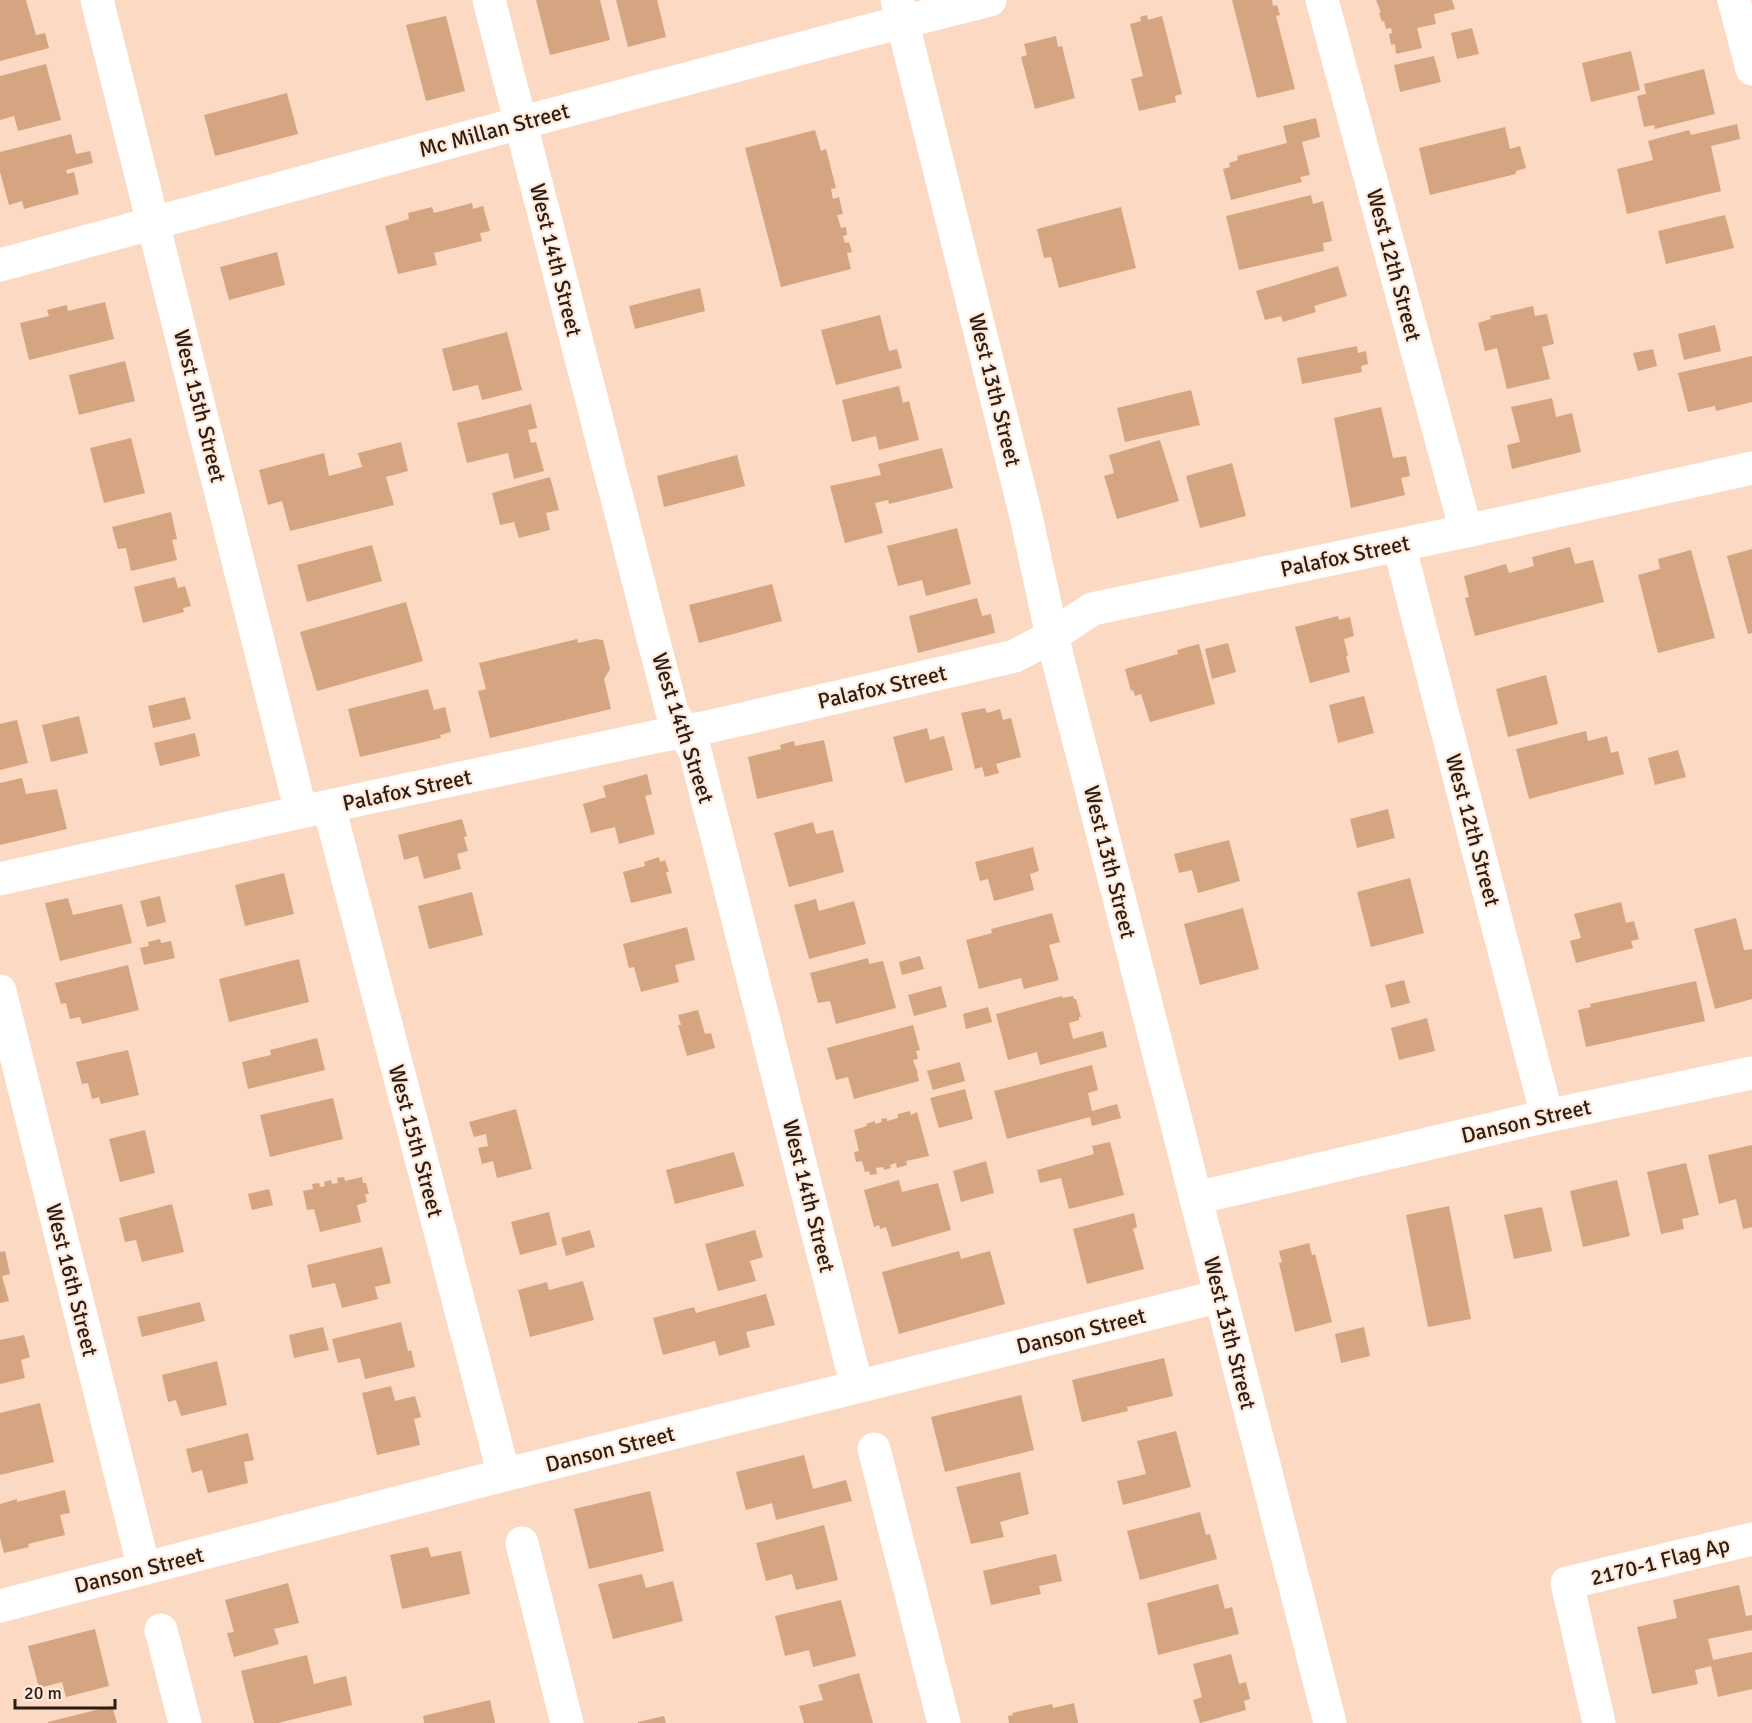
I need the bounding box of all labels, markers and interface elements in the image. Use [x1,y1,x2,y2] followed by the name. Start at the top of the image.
[416,97,573,163] street label: Mc Millan Street
[524,181,588,340] street label: West 14th Street
[1361,186,1427,344] street label: West 12th Street
[963,311,1027,470] street label: West 13th Street
[168,327,232,486] street label: West 15th Street
[1278,529,1412,583] street label: Palafox Street
[646,649,720,807] street label: West 14th Street
[815,659,949,715] street label: Palafox Street
[1440,751,1506,909] street label: West 12th Street
[340,763,474,817] street label: Palafox Street
[1078,783,1142,942] street label: West 13th Street
[383,1062,449,1220] street label: West 15th Street
[1458,1093,1594,1149] street label: Danson Street
[777,1117,841,1276] street label: West 14th Street
[40,1201,104,1360] street label: West 16th Street
[1198,1254,1262,1413] street label: West 13th Street
[1013,1302,1149,1360] street label: Danson Street
[542,1420,678,1478] street label: Danson Street
[1588,1531,1732,1591] street label: 2170-1 Flag Ap
[71,1541,207,1599] street label: Danson Street
[15,1672,116,1710] scale bar
[24,1682,62,1704] text: 20 m

